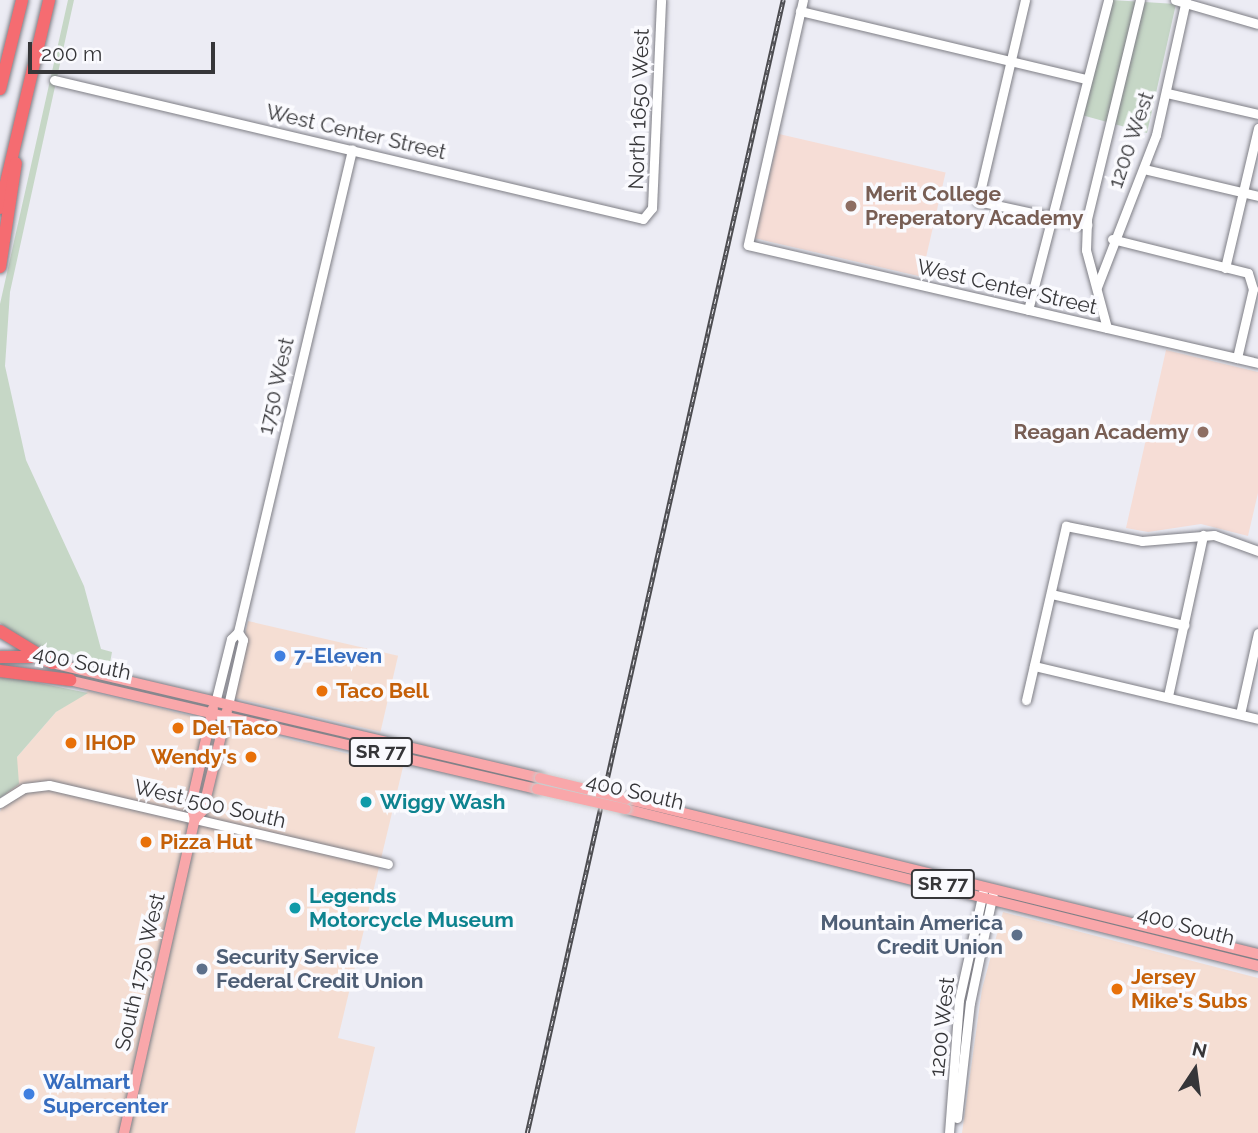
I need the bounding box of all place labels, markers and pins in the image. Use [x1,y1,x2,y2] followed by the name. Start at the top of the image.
[865,181,1085,231] place label: Merit College Preperatory Academy
[843,198,859,214] marker: Merit College Preperatory Academy
[1013,419,1189,445] place label: Reagan Academy
[1195,424,1211,440] marker: Reagan Academy
[294,643,382,669] place label: 7-Eleven
[272,648,288,664] marker: 7-Eleven
[336,678,429,704] place label: Taco Bell
[314,683,330,699] marker: Taco Bell
[192,715,279,741] place label: Del Taco
[170,720,186,736] marker: Del Taco
[85,730,136,756] place label: IHOP
[63,735,79,751] marker: IHOP
[151,744,237,770] place label: Wendy's
[243,749,259,765] marker: Wendy's
[380,789,507,815] place label: Wiggy Wash
[358,794,374,810] marker: Wiggy Wash
[160,829,253,855] place label: Pizza Hut
[138,834,154,850] marker: Pizza Hut
[309,883,514,933] place label: Legends Motorcycle Museum
[287,900,303,916] marker: Legends Motorcycle Museum
[820,910,1003,960] place label: Mountain America Credit Union
[1009,927,1025,943] marker: Mountain America Credit Union
[216,944,424,994] place label: Security Service Federal Credit Union
[194,961,210,977] marker: Security Service Federal Credit Union
[1131,964,1248,1014] place label: Jersey Mike's Subs
[1109,981,1125,997] marker: Jersey Mike's Subs
[43,1069,168,1119] place label: Walmart Supercenter
[21,1086,37,1102] marker: Walmart Supercenter

